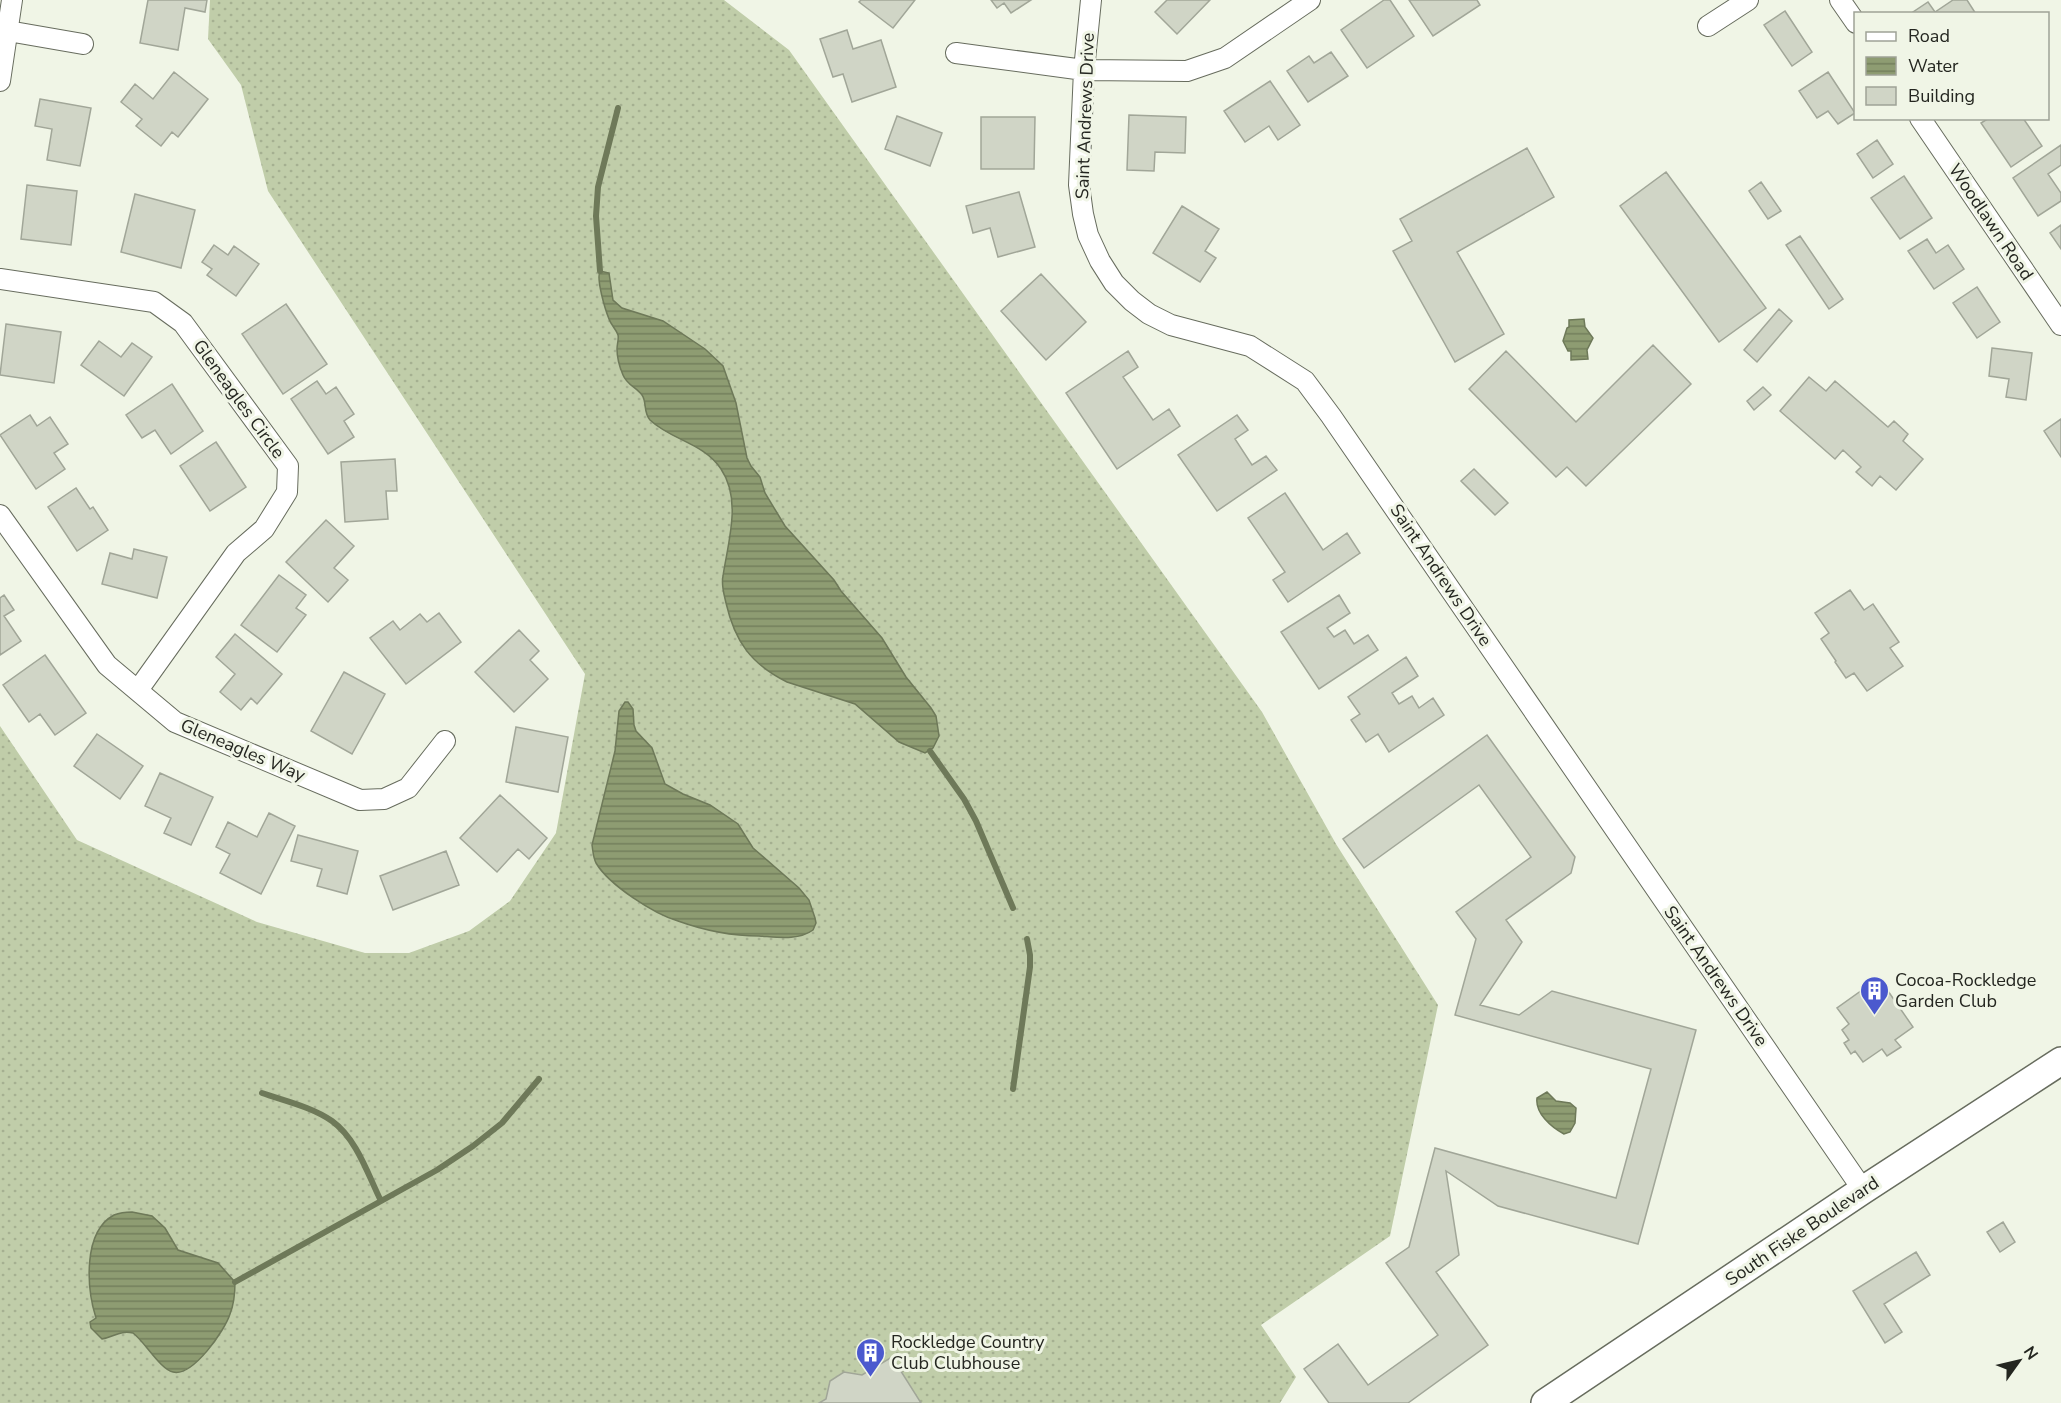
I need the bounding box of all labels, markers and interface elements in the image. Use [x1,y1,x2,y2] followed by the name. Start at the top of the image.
[1854,12,2049,120] legend
[1908,24,1950,48] text: Road
[1070,32,1100,200] street label: Saint Andrews Drive
[1908,54,1959,78] text: Water
[1908,84,1975,108] text: Building
[1943,159,2039,285] street label: Woodlawn Road
[188,335,290,463] street label: Gleneagles Circle
[1384,499,1498,651] street label: Saint Andrews Drive
[177,713,310,787] street label: Gleneagles Way
[1658,901,1774,1051] street label: Saint Andrews Drive
[1895,968,2036,1013] place label: Cocoa-Rockledge Garden Club
[1858,974,1890,1016] building icon: Cocoa-Rockledge Garden Club
[1720,1171,1884,1291] street label: South Fiske Boulevard
[891,1330,1045,1375] place label: Rockledge Country Club Clubhouse
[1989,1331,2049,1391] north arrow
[854,1336,886,1378] building icon: Rockledge Country Club Clubhouse
[2018,1342,2043,1364] text: N

